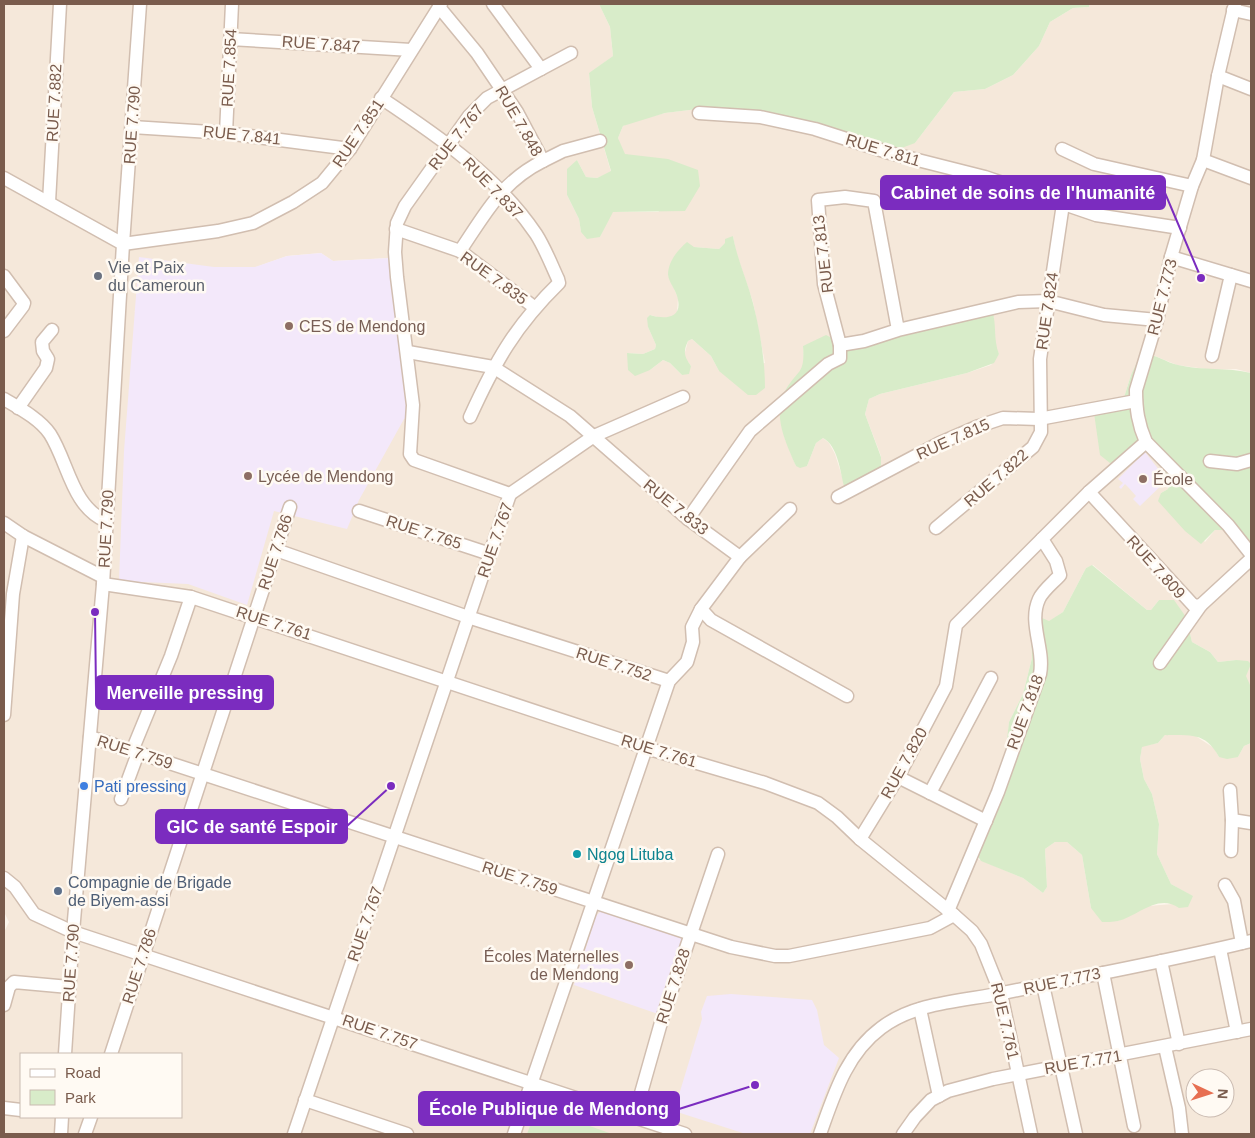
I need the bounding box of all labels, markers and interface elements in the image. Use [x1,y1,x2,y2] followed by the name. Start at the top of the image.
[218,28,240,108] street label: RUE 7.854
[281,33,361,55] street label: RUE 7.847
[43,63,65,143] street label: RUE 7.882
[492,83,546,159] street label: RUE 7.848
[121,85,143,165] street label: RUE 7.790
[329,96,387,170] street label: RUE 7.851
[425,101,487,173] street label: RUE 7.767
[202,122,282,148] street label: RUE 7.841
[844,131,922,169] street label: RUE 7.811
[460,154,526,222] street label: RUE 7.837
[881,176,1165,209] callout: Cabinet de soins de l'humanité
[891,183,1155,203] text: Cabinet de soins de l'humanité
[810,214,836,294] street label: RUE 7.813
[457,248,531,308] street label: RUE 7.835
[1144,257,1180,337] street label: RUE 7.773
[108,259,205,294] place label: Vie et Paix du Cameroun
[92,270,104,282] marker: Vie et Paix du Cameroun
[1033,271,1061,351] street label: RUE 7.824
[299,318,425,335] place label: CES de Mendong
[283,320,295,332] marker: CES de Mendong
[914,415,992,463] street label: RUE 7.815
[961,446,1031,510] street label: RUE 7.822
[258,468,394,485] place label: Lycée de Mendong
[242,470,254,482] marker: Lycée de Mendong
[1153,470,1193,488] place label: École
[1137,473,1149,485] marker: École
[640,476,712,538] street label: RUE 7.833
[95,489,117,569] street label: RUE 7.790
[474,500,516,580] street label: RUE 7.767
[255,512,295,592] street label: RUE 7.786
[384,512,464,552] street label: RUE 7.765
[1123,532,1189,602] street label: RUE 7.809
[234,603,314,643] street label: RUE 7.761
[574,644,654,684] street label: RUE 7.752
[1004,672,1046,752] street label: RUE 7.818
[96,676,273,709] callout: Merveille pressing
[106,683,264,703] text: Merveille pressing
[878,725,930,801] street label: RUE 7.820
[619,731,699,771] street label: RUE 7.761
[95,732,175,772] street label: RUE 7.759
[94,778,187,795] place label: Pati pressing
[78,780,90,792] marker: Pati pressing
[156,810,347,843] callout: GIC de santé Espoir
[166,817,338,837] text: GIC de santé Espoir
[587,846,673,863] place label: Ngog Lituba
[571,848,583,860] marker: Ngog Lituba
[480,858,560,898] street label: RUE 7.759
[68,874,232,909] place label: Compagnie de Brigade de Biyem-assi
[344,884,386,964] street label: RUE 7.767
[52,885,64,897] marker: Compagnie de Brigade de Biyem-assi
[60,923,82,1003] street label: RUE 7.790
[119,926,159,1006] street label: RUE 7.786
[653,946,693,1026] street label: RUE 7.828
[484,947,619,983] place label: Écoles Maternelles de Mendong
[623,959,635,971] marker: Écoles Maternelles de Mendong
[1022,965,1102,997] street label: RUE 7.773
[988,981,1022,1061] street label: RUE 7.761
[340,1011,420,1053] street label: RUE 7.757
[1043,1047,1123,1077] street label: RUE 7.771
[20,1053,182,1118] legend
[65,1064,101,1081] text: Road
[1185,1068,1235,1118] north arrow
[1215,1088,1231,1100] text: N
[65,1089,96,1106] text: Park
[419,1092,679,1125] callout: École Publique de Mendong
[429,1098,669,1119] text: École Publique de Mendong

